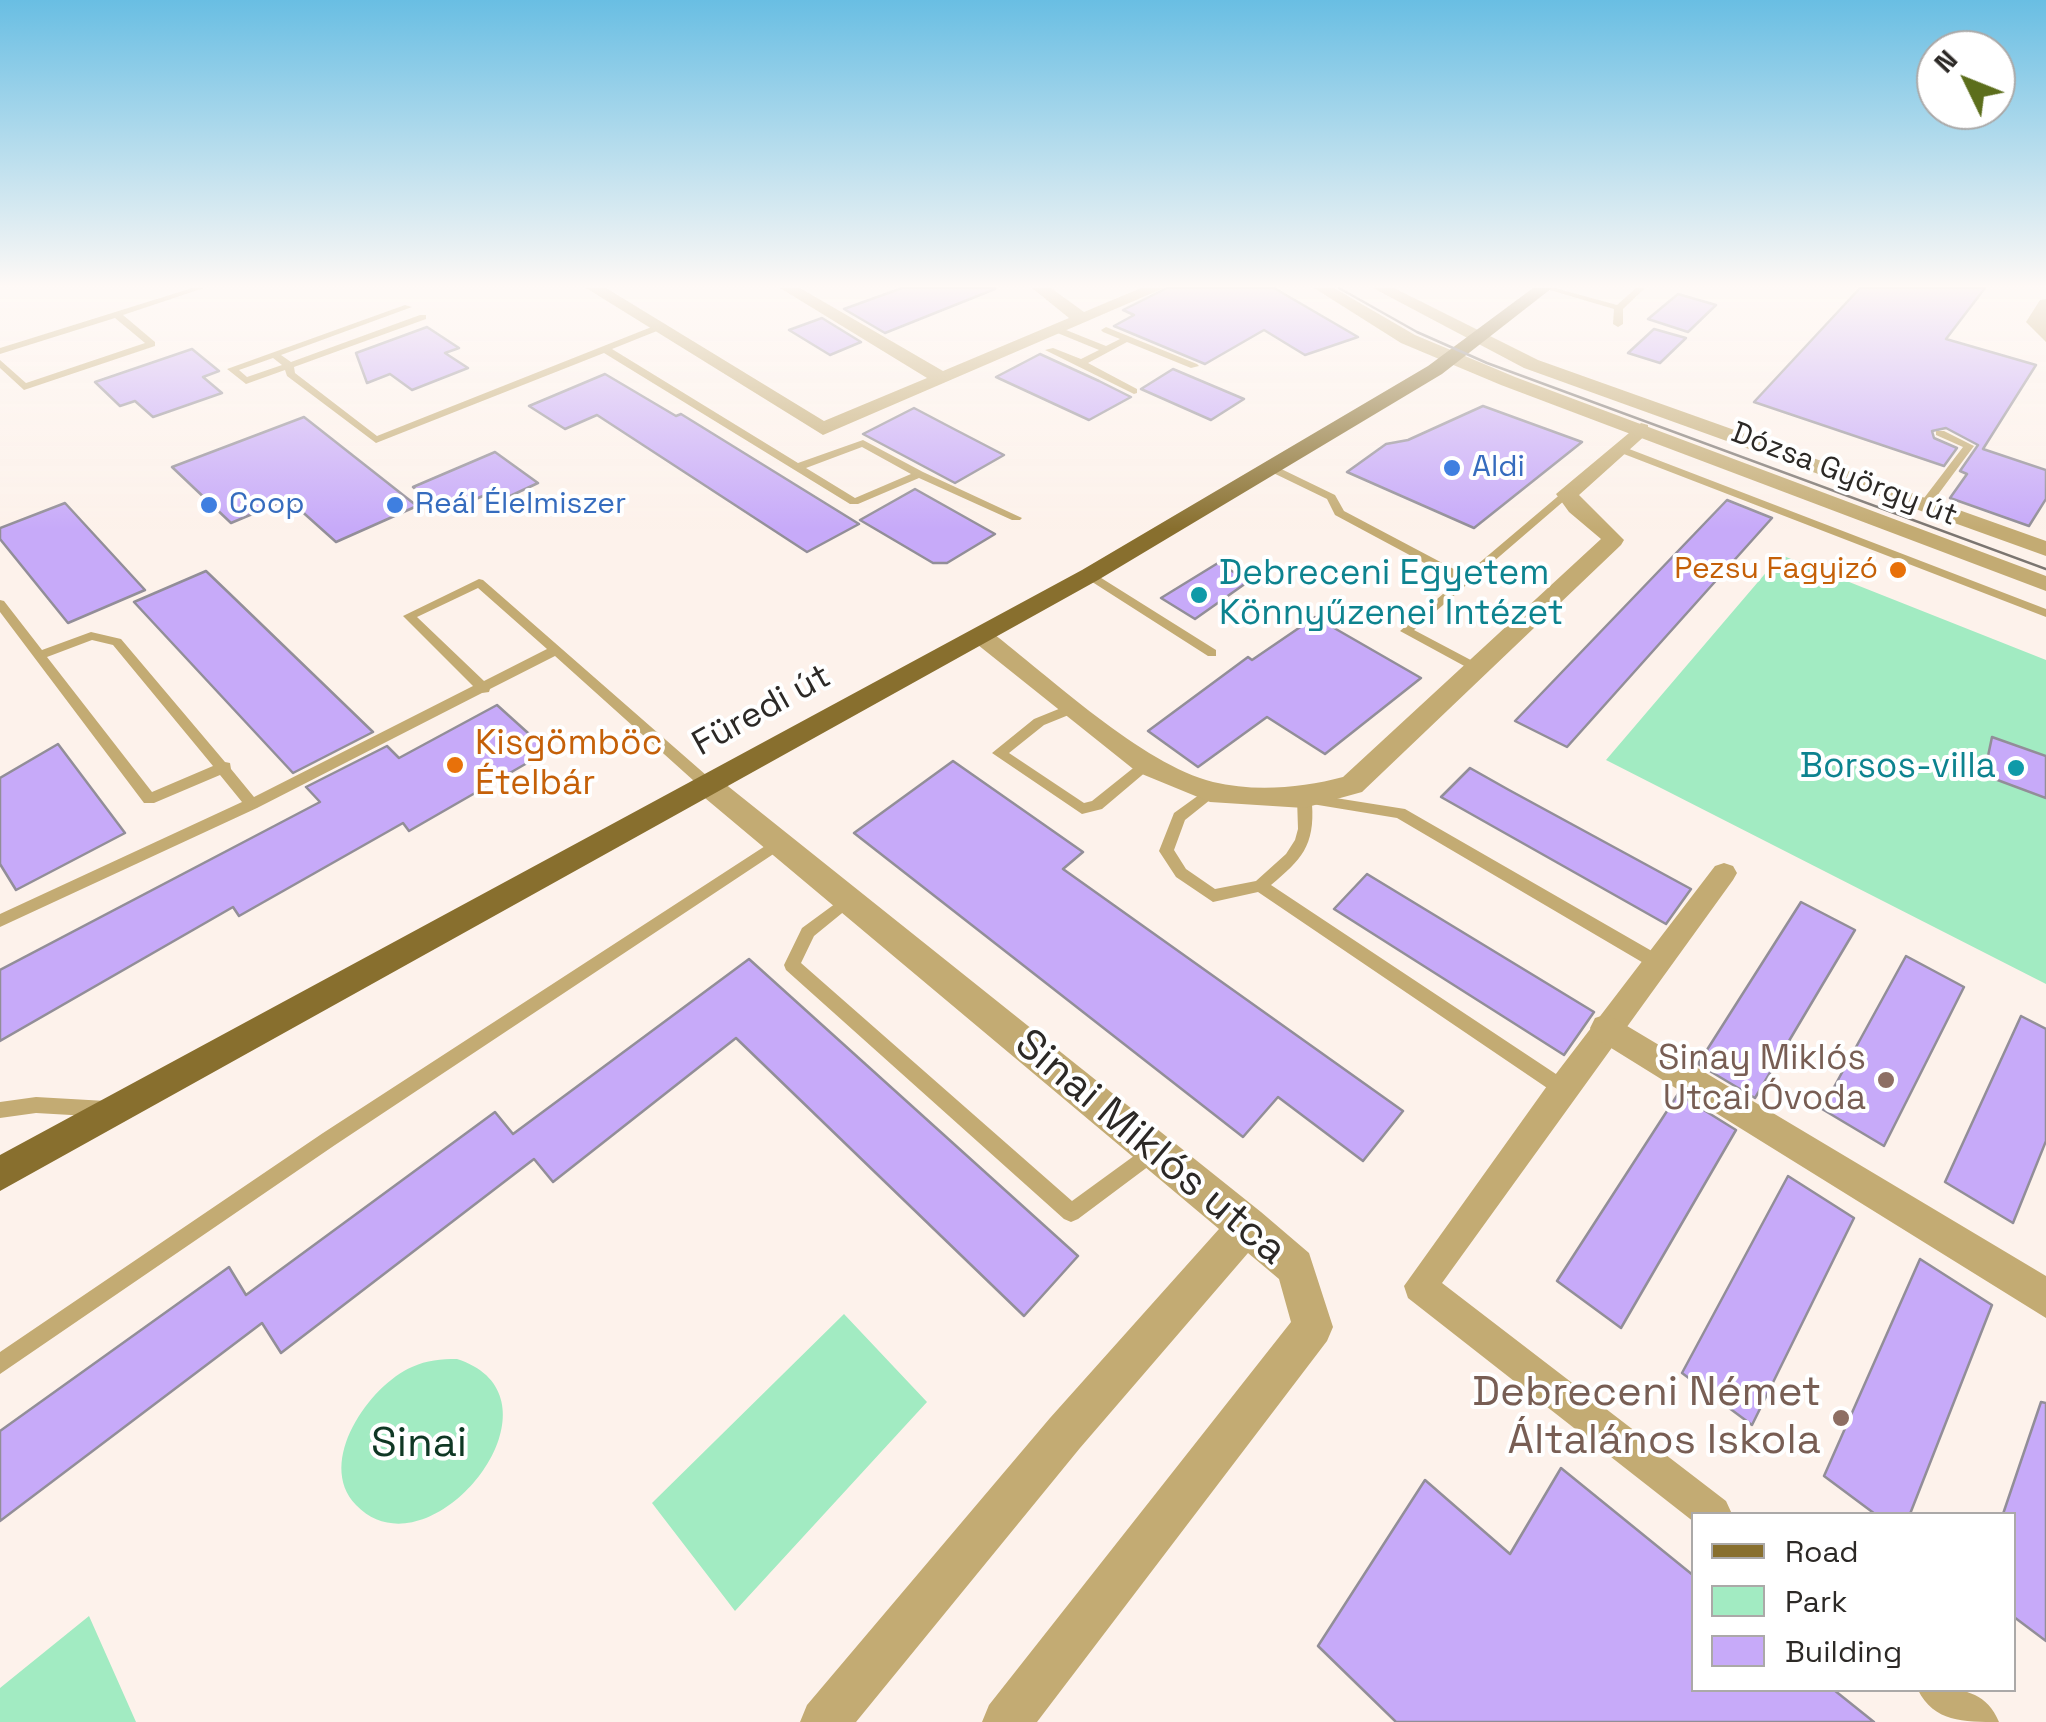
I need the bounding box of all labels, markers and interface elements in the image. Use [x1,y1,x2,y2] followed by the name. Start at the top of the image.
[1916,30,2016,130] north arrow
[1926,42,1965,80] text: N
[1726,415,1962,535] street label: Dózsa György út
[1472,450,1525,486] place label: Aldi
[1441,457,1463,479] marker: Aldi
[229,487,305,523] place label: Coop
[415,487,626,523] place label: Reál Élelmiszer
[198,494,220,516] marker: Coop
[384,494,406,516] marker: Reál Élelmiszer
[1674,552,1878,588] place label: Pezsu Fagyizó
[1219,554,1564,636] place label: Debreceni Egyetem Könnyűzenei Intézet
[1887,559,1909,581] marker: Pezsu Fagyizó
[1188,584,1210,606] marker: Debreceni Egyetem Könnyűzenei Intézet
[686,656,838,766] street label: Füredi út
[475,724,663,806] place label: Kisgömböc Ételbár
[1800,747,1996,789] place label: Borsos-villa
[444,754,466,776] marker: Kisgömböc Ételbár
[2005,757,2027,779] marker: Borsos-villa
[1004,1020,1296,1276] street label: Sinai Miklós utca
[1658,1039,1866,1121] place label: Sinay Miklós Utcai Óvoda
[1875,1069,1897,1091] marker: Sinay Miklós Utcai Óvoda
[1472,1369,1821,1468] place label: Debreceni Német Általános Iskola
[1830,1407,1852,1429] marker: Debreceni Német Általános Iskola
[371,1420,467,1470] park label: Sinai
[1691,1512,2016,1692] legend
[1785,1532,1859,1571] text: Road
[1785,1582,1847,1621] text: Park
[1785,1632,1902,1671] text: Building

